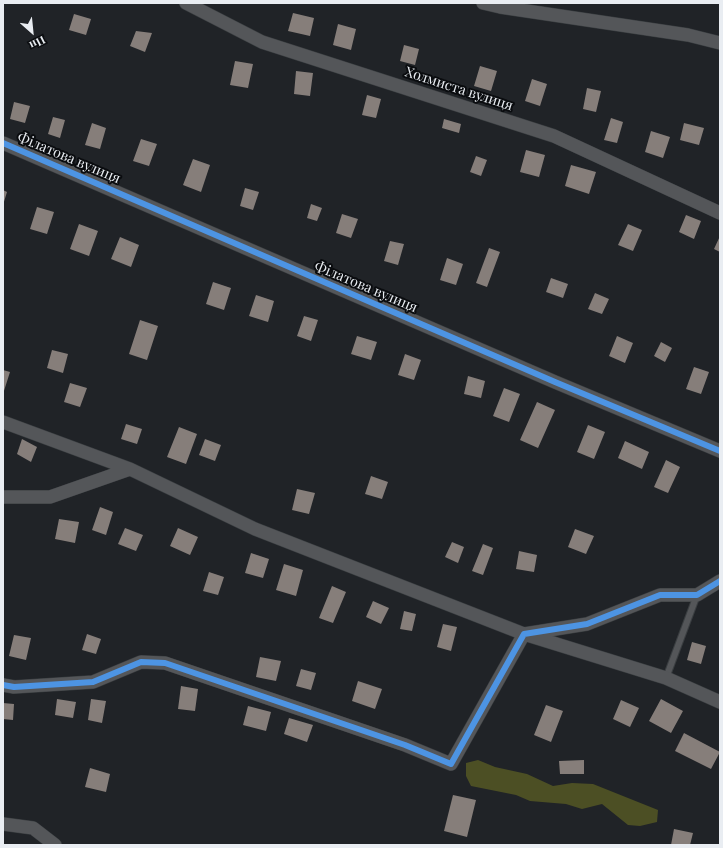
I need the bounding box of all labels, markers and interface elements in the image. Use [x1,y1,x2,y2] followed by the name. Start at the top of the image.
[12,12,52,52] north arrow
[27,33,48,53] text: Пн
[403,64,515,114] street label: Холмиста вулиця
[15,129,123,187] street label: Філатова вулиця
[312,258,420,316] street label: Філатова вулиця

